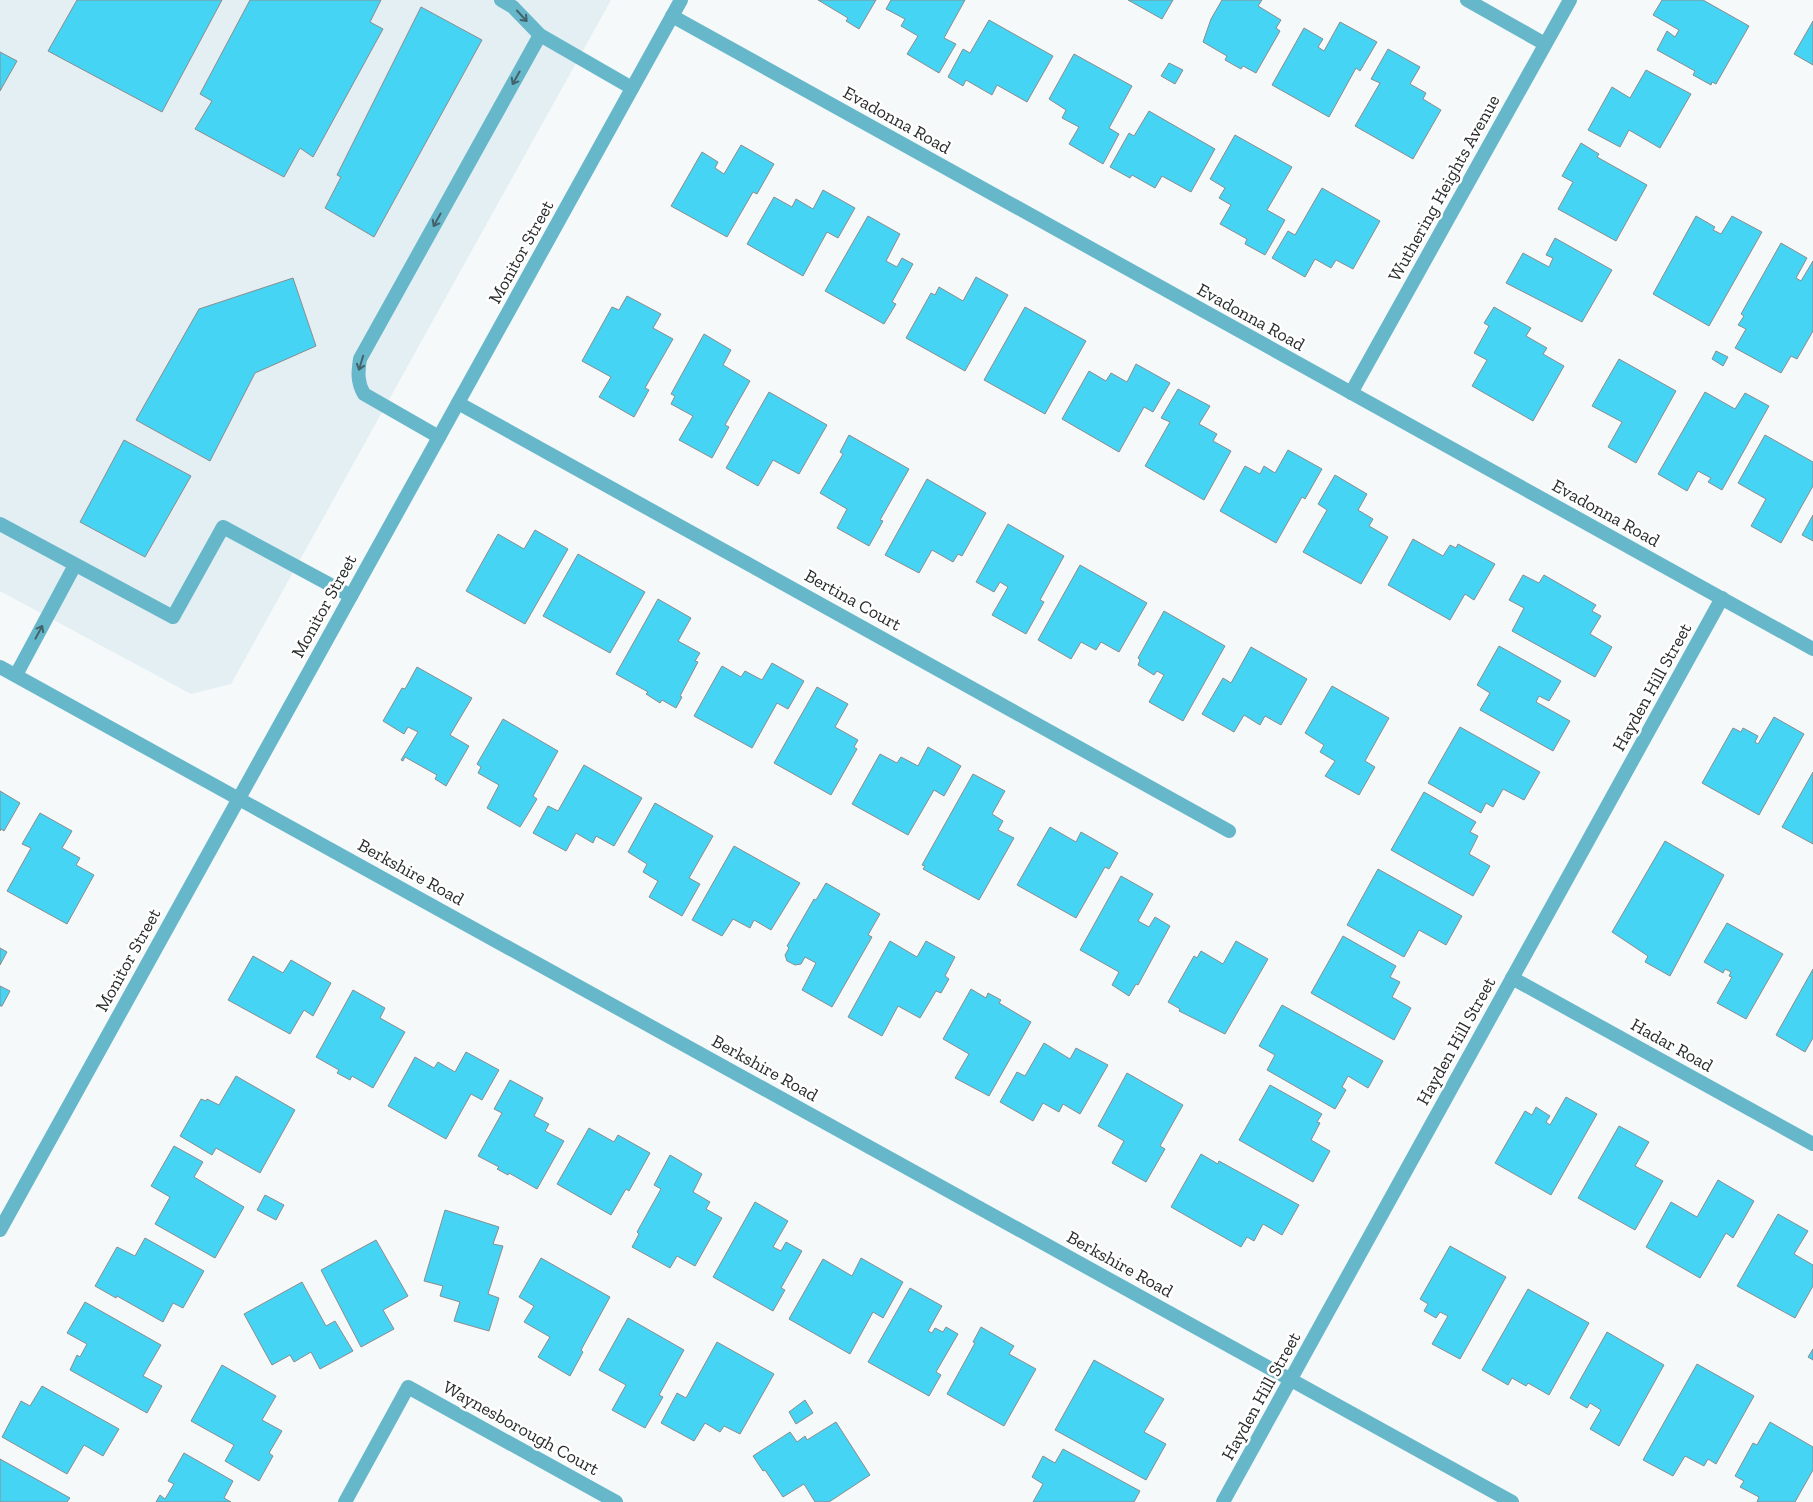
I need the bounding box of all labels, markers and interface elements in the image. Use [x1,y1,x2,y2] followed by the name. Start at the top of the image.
[516,9,528,22] one-way arrow
[511,70,521,85] one-way arrow
[839,81,955,159] street label: Evadonna Road
[1383,91,1505,285] street label: Wuthering Heights Avenue
[484,196,559,308] street label: Monitor Street
[432,212,442,227] one-way arrow
[1193,278,1309,356] street label: Evadonna Road
[355,354,365,370] one-way arrow
[1548,474,1664,552] street label: Evadonna Road
[287,550,362,662] street label: Monitor Street
[801,564,905,636] street label: Bertina Court
[1608,619,1696,755] street label: Hayden Hill Street
[34,625,44,640] one-way arrow
[354,834,468,910] street label: Berkshire Road
[91,904,166,1016] street label: Monitor Street
[1412,973,1500,1109] street label: Hayden Hill Street
[1627,1013,1717,1077] street label: Hadar Road
[708,1030,822,1106] street label: Berkshire Road
[1063,1226,1177,1302] street label: Berkshire Road
[1217,1328,1305,1464] street label: Hayden Hill Street
[439,1376,603,1480] street label: Waynesborough Court

